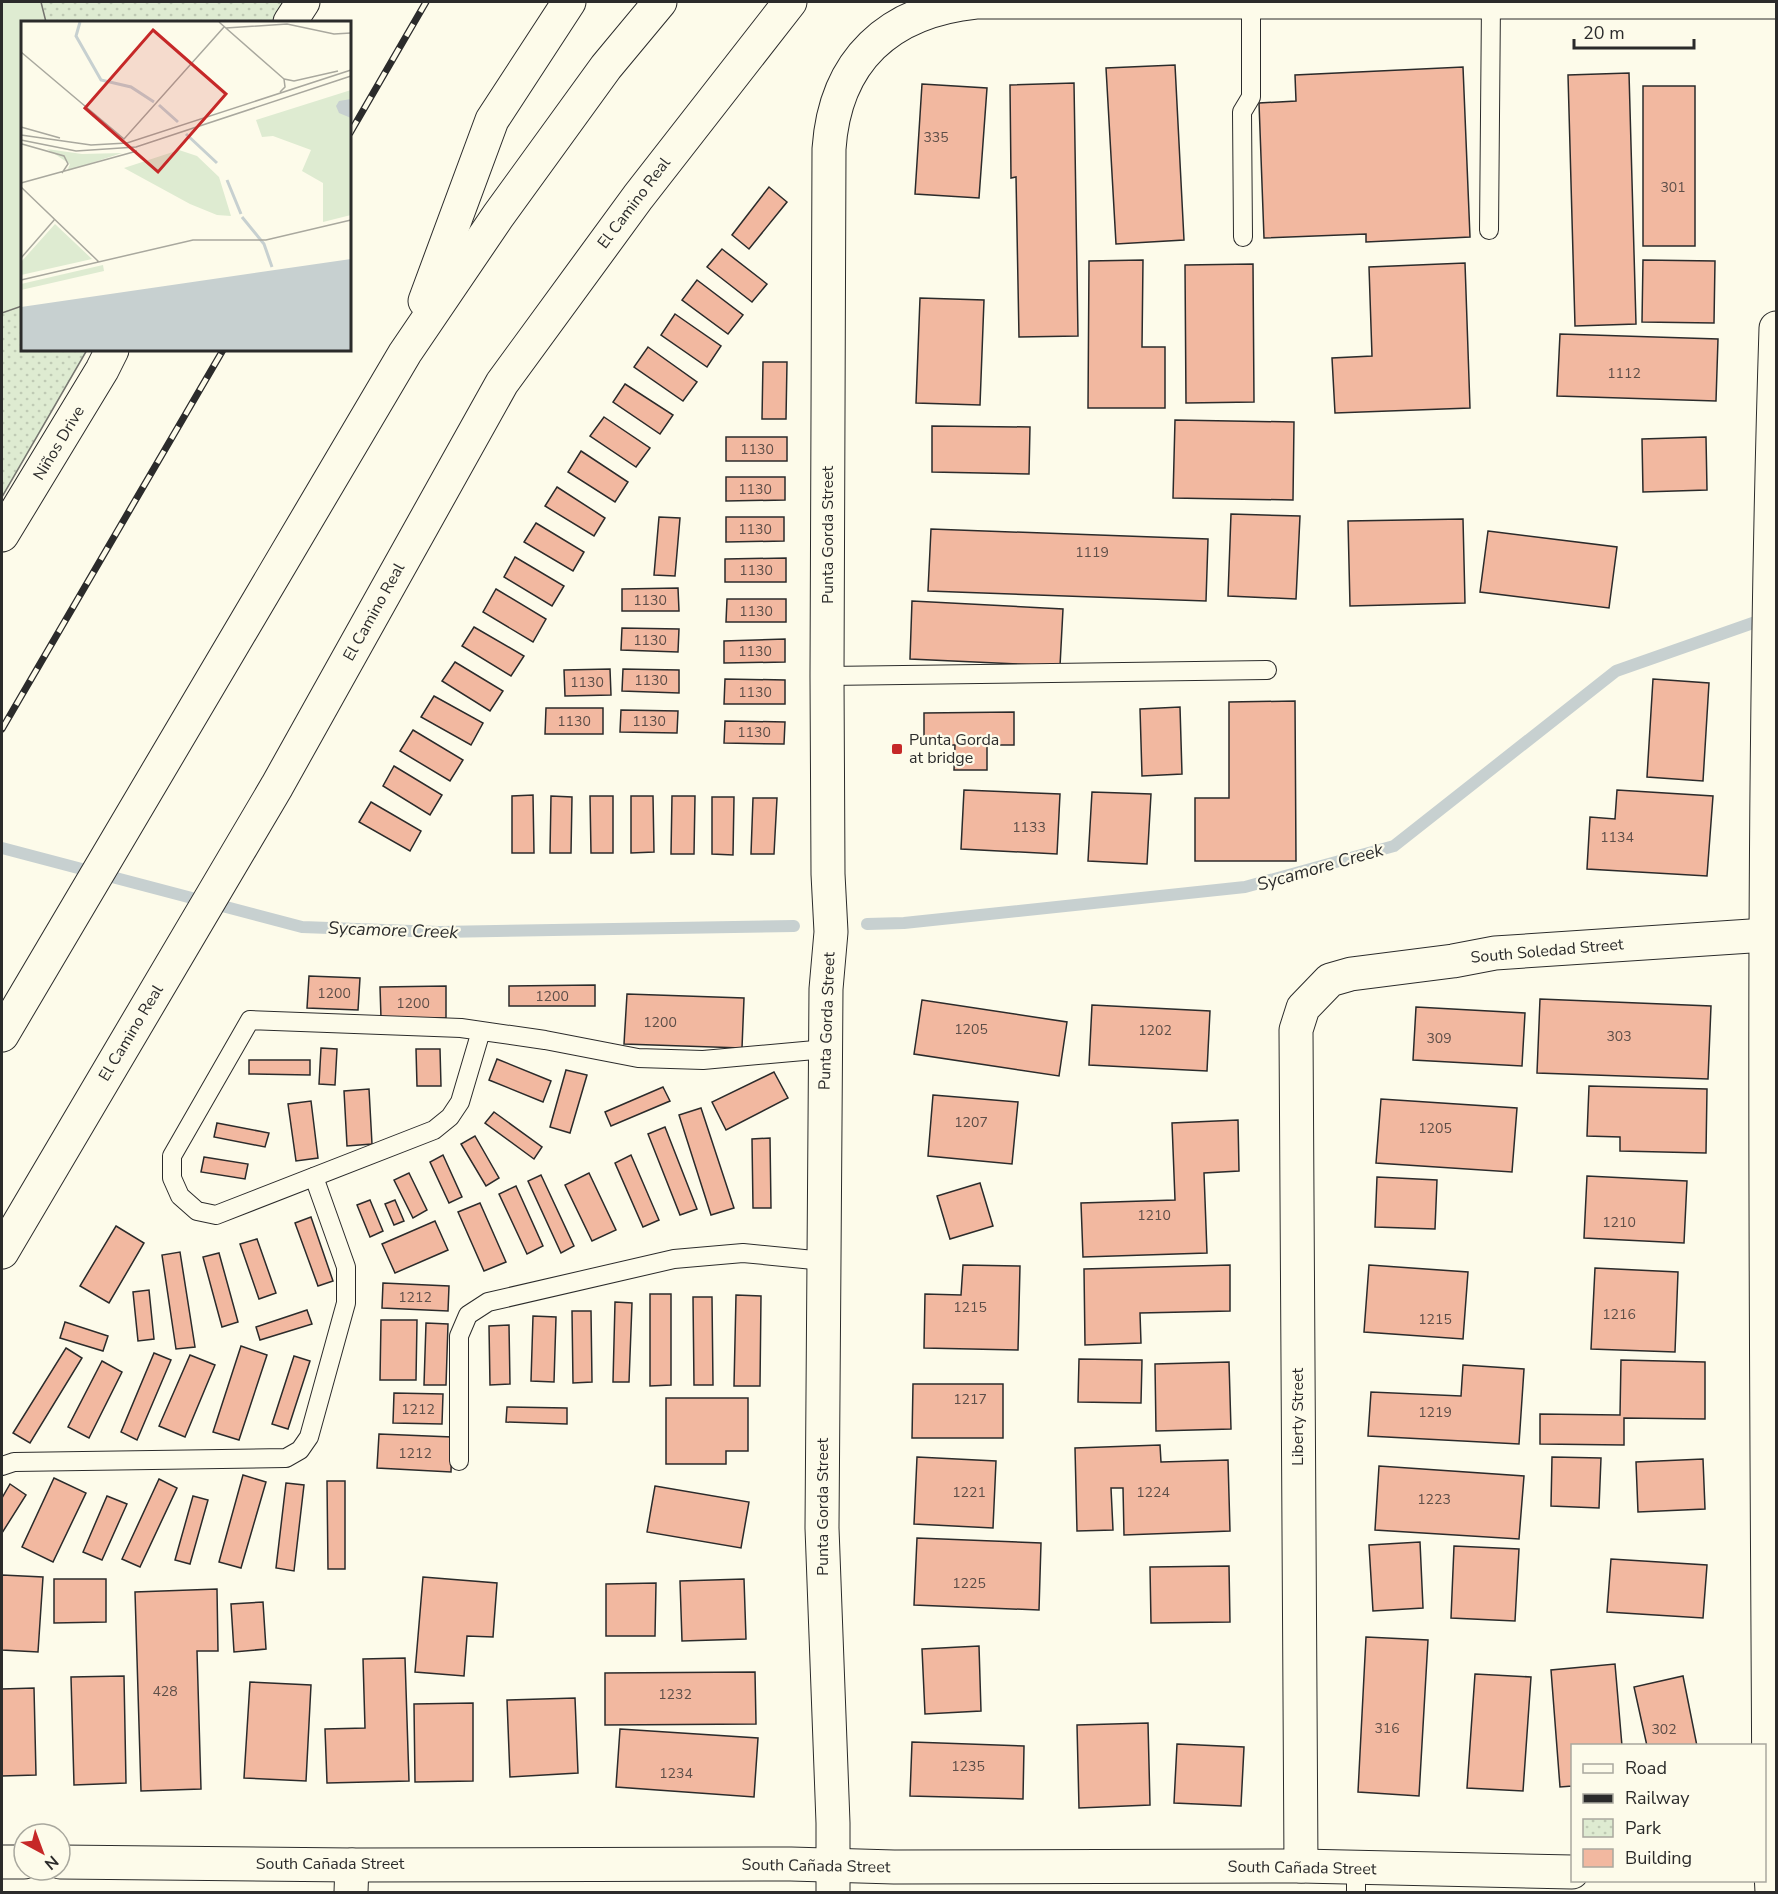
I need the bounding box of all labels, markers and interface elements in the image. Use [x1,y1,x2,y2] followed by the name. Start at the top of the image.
[1574,12,1694,50] scale bar
[21,21,351,351] inset map
[1583,21,1625,45] text: 20 m
[923,128,949,147] house number: 335
[592,153,676,253] street label: El Camino Real
[1660,178,1686,197] house number: 301
[1607,364,1641,383] house number: 1112
[28,402,90,484] street label: Niños Drive
[740,440,774,459] house number: 1130
[817,466,839,604] street label: Punta Gorda Street
[738,480,772,499] house number: 1130
[738,520,772,539] house number: 1130
[1075,543,1109,562] house number: 1119
[338,559,410,665] street label: El Camino Real
[739,561,773,580] house number: 1130
[633,591,667,610] house number: 1130
[739,602,773,621] house number: 1130
[633,631,667,650] house number: 1130
[738,642,772,661] house number: 1130
[634,671,668,690] house number: 1130
[570,673,604,692] house number: 1130
[738,683,772,702] house number: 1130
[557,712,591,731] house number: 1130
[632,712,666,731] house number: 1130
[737,723,771,742] house number: 1130
[909,729,999,769] place label: Punta Gorda at bridge
[890,742,904,756] marker: Punta Gorda at bridge
[1012,818,1046,837] house number: 1133
[1600,828,1634,847] house number: 1134
[1254,837,1387,897] water label: Sycamore Creek
[327,916,460,944] water label: Sycamore Creek
[1470,933,1625,969] street label: South Soledad Street
[814,951,840,1090] street label: Punta Gorda Street
[94,980,169,1085] street label: El Camino Real
[317,984,351,1003] house number: 1200
[535,987,569,1006] house number: 1200
[396,994,430,1013] house number: 1200
[643,1013,677,1032] house number: 1200
[954,1020,988,1039] house number: 1205
[1138,1021,1172,1040] house number: 1202
[1606,1027,1632,1046] house number: 303
[1426,1029,1452,1048] house number: 309
[954,1113,988,1132] house number: 1207
[1418,1119,1452,1138] house number: 1205
[1137,1206,1171,1225] house number: 1210
[1602,1213,1636,1232] house number: 1210
[398,1288,432,1307] house number: 1212
[953,1298,987,1317] house number: 1215
[1602,1305,1636,1324] house number: 1216
[1418,1310,1452,1329] house number: 1215
[1287,1368,1309,1466] street label: Liberty Street
[953,1390,987,1409] house number: 1217
[401,1400,435,1419] house number: 1212
[1418,1403,1452,1422] house number: 1219
[812,1438,834,1576] street label: Punta Gorda Street
[398,1444,432,1463] house number: 1212
[952,1483,986,1502] house number: 1221
[1136,1483,1170,1502] house number: 1224
[1417,1490,1451,1509] house number: 1223
[952,1574,986,1593] house number: 1225
[152,1682,178,1701] house number: 428
[658,1685,692,1704] house number: 1232
[1374,1719,1400,1738] house number: 316
[1651,1720,1677,1739] house number: 302
[1571,1744,1766,1882] legend
[1625,1756,1667,1780] text: Road
[951,1757,985,1776] house number: 1235
[659,1764,693,1783] house number: 1234
[1625,1786,1690,1810] text: Railway
[1625,1816,1662,1840] text: Park
[12,1822,72,1882] north arrow
[1625,1846,1692,1870] text: Building
[39,1850,63,1875] text: N
[256,1853,405,1875] street label: South Cañada Street
[741,1854,891,1878] street label: South Cañada Street
[1227,1856,1377,1880] street label: South Cañada Street

